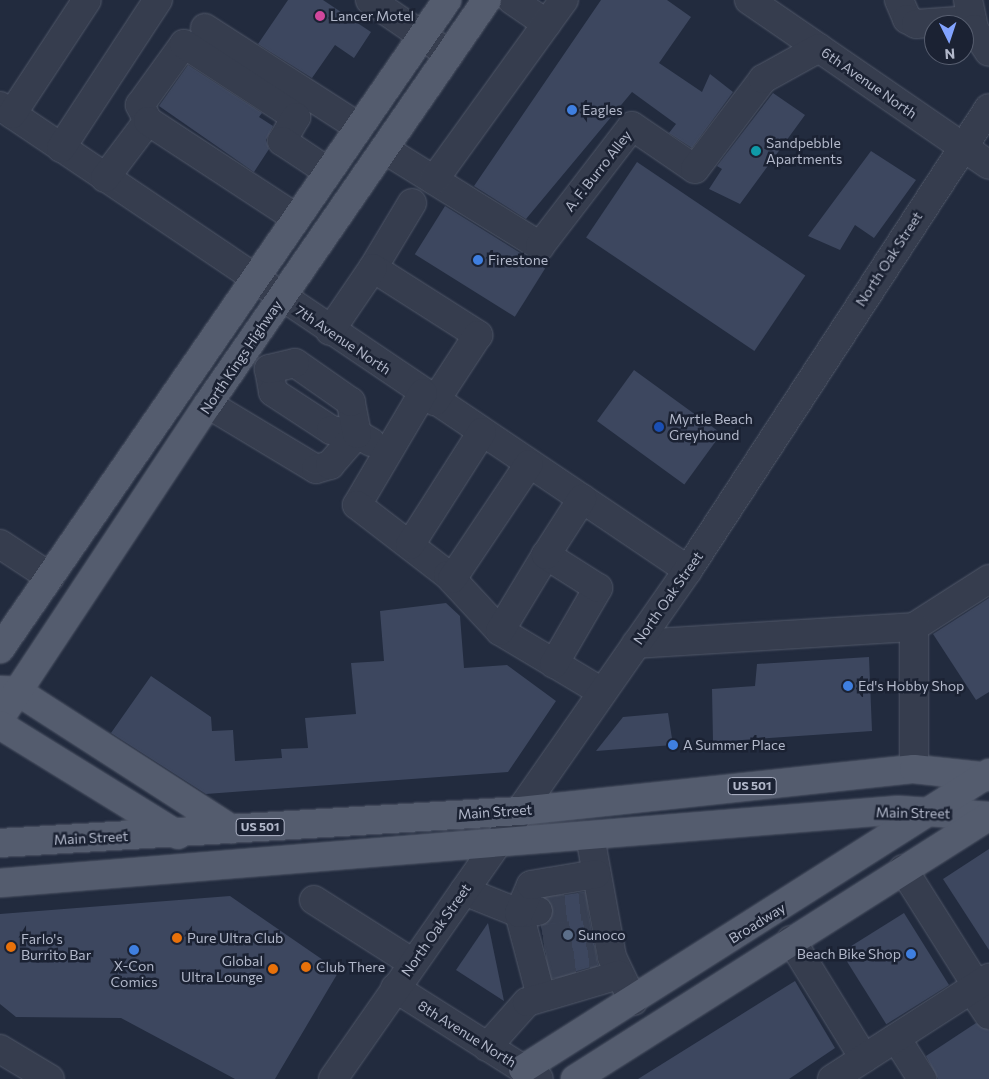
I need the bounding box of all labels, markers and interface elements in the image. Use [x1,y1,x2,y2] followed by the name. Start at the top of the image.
[330,8,414,24] place label: Lancer Motel
[314,10,326,22] marker: Lancer Motel
[924,15,974,65] north arrow
[818,44,920,122] street label: 6th Avenue North
[944,46,956,63] text: N
[582,102,623,118] place label: Eagles
[566,104,578,116] marker: Eagles
[561,127,635,215] street label: A. F. Burro Alley
[766,135,842,168] place label: Sandpebble Apartments
[750,145,762,157] marker: Sandpebble Apartments
[852,208,926,310] street label: North Oak Street
[488,252,548,268] place label: Firestone
[472,254,484,266] marker: Firestone
[197,297,285,417] street label: North Kings Highway
[292,302,394,378] street label: 7th Avenue North
[669,411,753,444] place label: Myrtle Beach Greyhound
[653,421,665,433] marker: Myrtle Beach Greyhound
[630,548,706,648] street label: North Oak Street
[858,678,964,694] place label: Ed's Hobby Shop
[842,680,854,692] marker: Ed's Hobby Shop
[683,737,785,753] place label: A Summer Place
[667,739,679,751] marker: A Summer Place
[727,776,777,796] road number: US 501
[457,801,533,823] street label: Main Street
[876,804,950,822] street label: Main Street
[235,818,285,836] road number: US 501
[53,828,129,848] street label: Main Street
[398,880,474,980] street label: North Oak Street
[726,899,788,947] street label: Broadway
[578,927,626,943] place label: Sunoco
[562,929,574,941] marker: Sunoco
[187,930,283,946] place label: Pure Ultra Club
[21,931,91,964] place label: Farlo's Burrito Bar
[171,932,183,944] marker: Pure Ultra Club
[5,941,17,953] marker: Farlo's Burrito Bar
[128,944,140,956] marker: X-Con Comics
[797,946,901,962] place label: Beach Bike Shop
[905,948,917,960] marker: Beach Bike Shop
[181,953,263,986] place label: Global Ultra Lounge
[110,958,158,990] place label: X-Con Comics
[316,959,385,975] place label: Club There
[300,961,312,973] marker: Club There
[267,963,279,975] marker: Global Ultra Lounge
[415,997,519,1071] street label: 8th Avenue North

